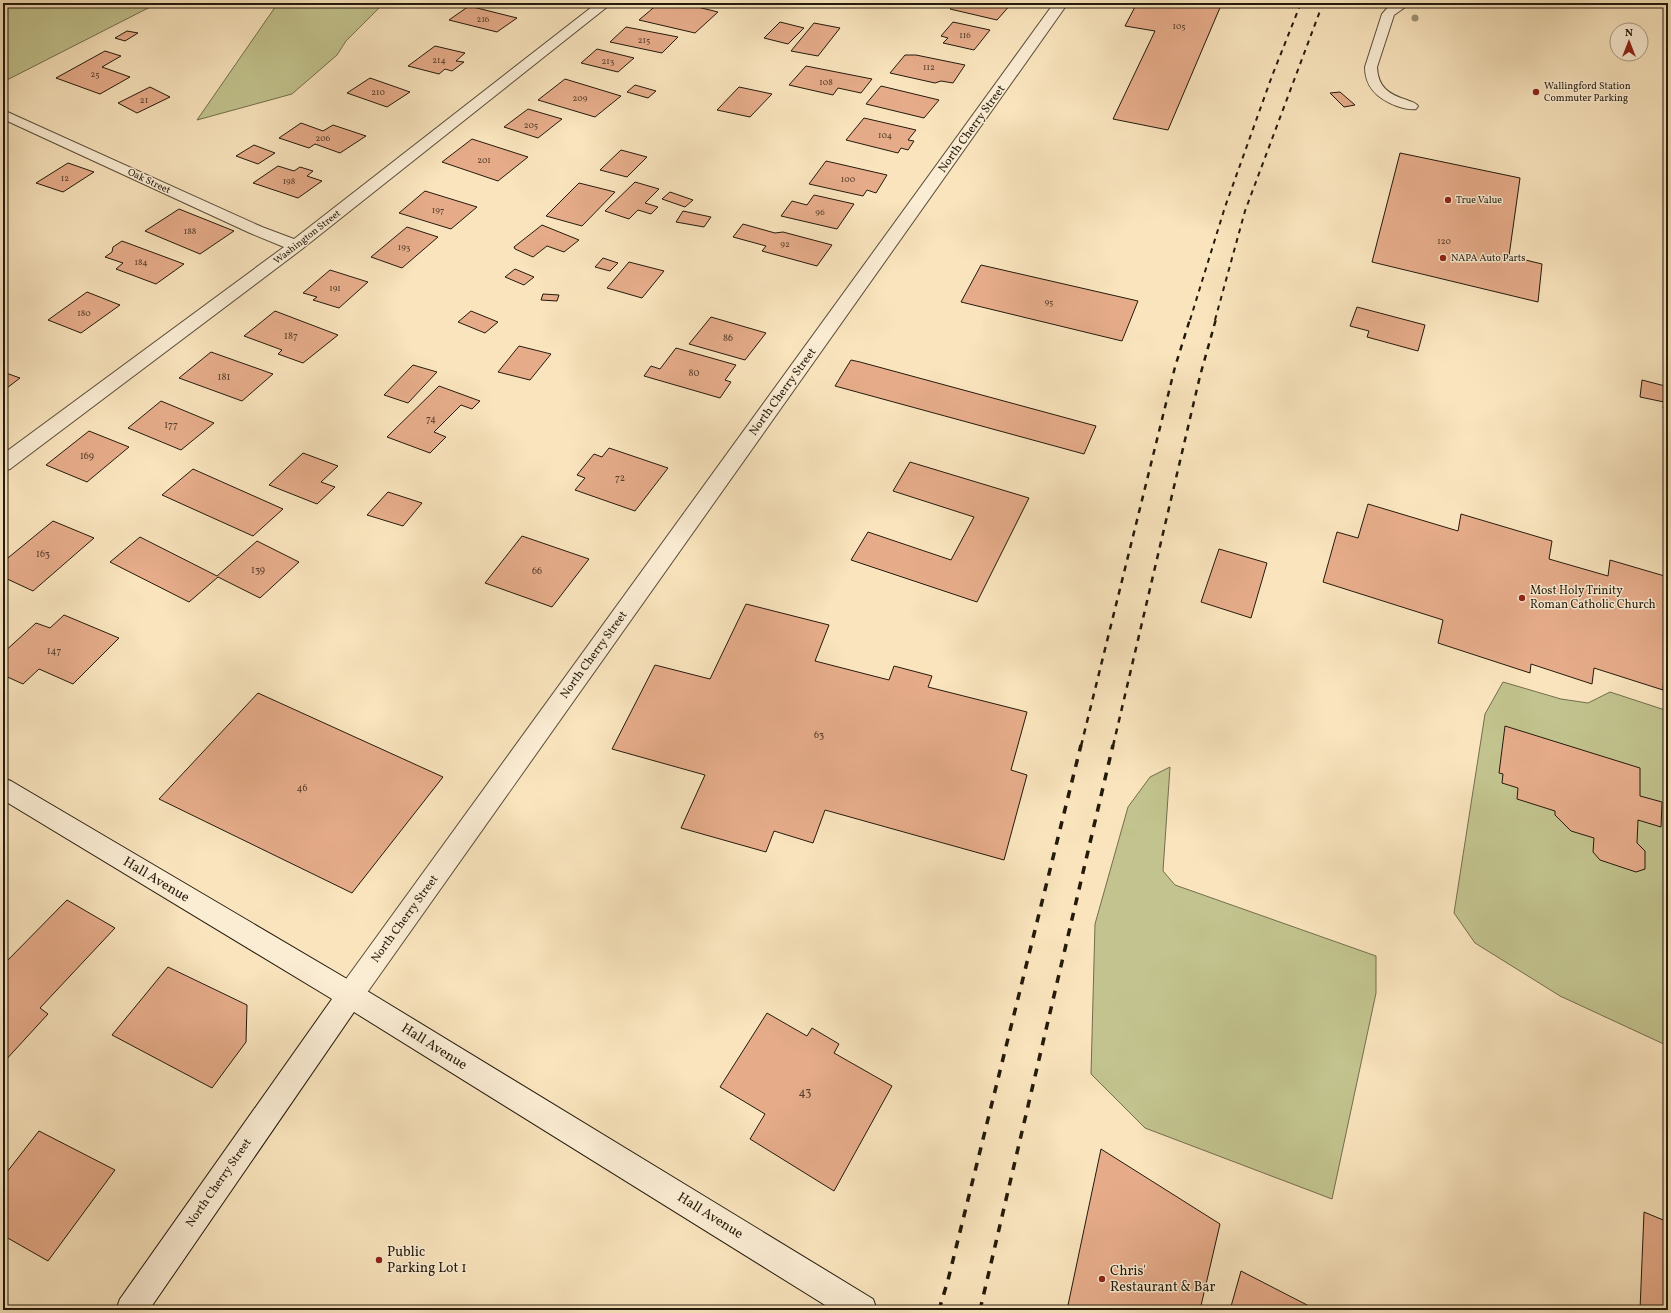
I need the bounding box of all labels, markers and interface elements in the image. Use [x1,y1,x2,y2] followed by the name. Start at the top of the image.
[477,13,490,26] house number: 216
[1172,20,1186,33] house number: 105
[1609,22,1649,62] north arrow
[1625,26,1633,41] text: N
[959,29,971,42] house number: 116
[638,34,650,47] house number: 215
[432,54,446,67] house number: 214
[602,55,615,68] house number: 213
[923,61,935,74] house number: 112
[90,68,100,81] house number: 25
[819,76,833,89] house number: 108
[1544,79,1631,105] place label: Wallingford Station Commuter Parking
[935,82,1009,176] street label: North Cherry Street
[371,86,385,99] house number: 210
[1531,87,1541,97] marker: Wallingford Station Commuter Parking
[573,92,588,105] house number: 209
[140,94,148,107] house number: 21
[524,119,538,132] house number: 205
[878,129,892,142] house number: 104
[316,132,331,145] house number: 206
[477,154,491,167] house number: 201
[125,165,173,197] street label: Oak Street
[61,172,69,185] house number: 12
[841,173,856,186] house number: 100
[283,175,296,188] house number: 198
[1456,193,1502,207] place label: True Value
[1443,195,1453,205] marker: True Value
[432,204,444,217] house number: 197
[271,206,344,268] street label: Washington Street
[815,206,825,219] house number: 96
[184,225,197,238] house number: 188
[1437,235,1451,248] house number: 120
[780,238,790,251] house number: 92
[398,241,411,254] house number: 193
[1451,251,1526,265] place label: NAPA Auto Parts
[1438,253,1448,263] marker: NAPA Auto Parts
[134,256,148,269] house number: 184
[329,282,341,295] house number: 191
[1045,296,1053,309] house number: 95
[77,307,91,320] house number: 180
[284,329,298,343] house number: 187
[723,331,733,345] house number: 86
[746,345,820,439] street label: North Cherry Street
[688,366,700,380] house number: 80
[218,370,231,384] house number: 181
[426,412,436,426] house number: 74
[164,418,178,432] house number: 177
[80,449,94,463] house number: 169
[615,471,625,485] house number: 72
[36,547,50,561] house number: 163
[251,563,265,577] house number: 139
[532,564,542,578] house number: 66
[1530,583,1656,613] place label: Most Holy Trinity Roman Catholic Church
[1517,593,1527,603] marker: Most Holy Trinity Roman Catholic Church
[557,608,631,702] street label: North Cherry Street
[47,644,61,658] house number: 147
[814,728,824,742] house number: 63
[297,781,307,795] house number: 46
[119,853,193,908] street label: Hall Avenue
[368,872,442,966] street label: North Cherry Street
[397,1019,471,1075] street label: Hall Avenue
[799,1085,811,1101] house number: 43
[182,1135,256,1231] street label: North Cherry Street
[673,1188,747,1244] street label: Hall Avenue
[387,1243,467,1278] place label: Public Parking Lot 1
[374,1255,384,1265] marker: Public Parking Lot 1
[1110,1262,1215,1297] place label: Chris' Restaurant & Bar
[1097,1274,1107,1284] marker: Chris' Restaurant & Bar

